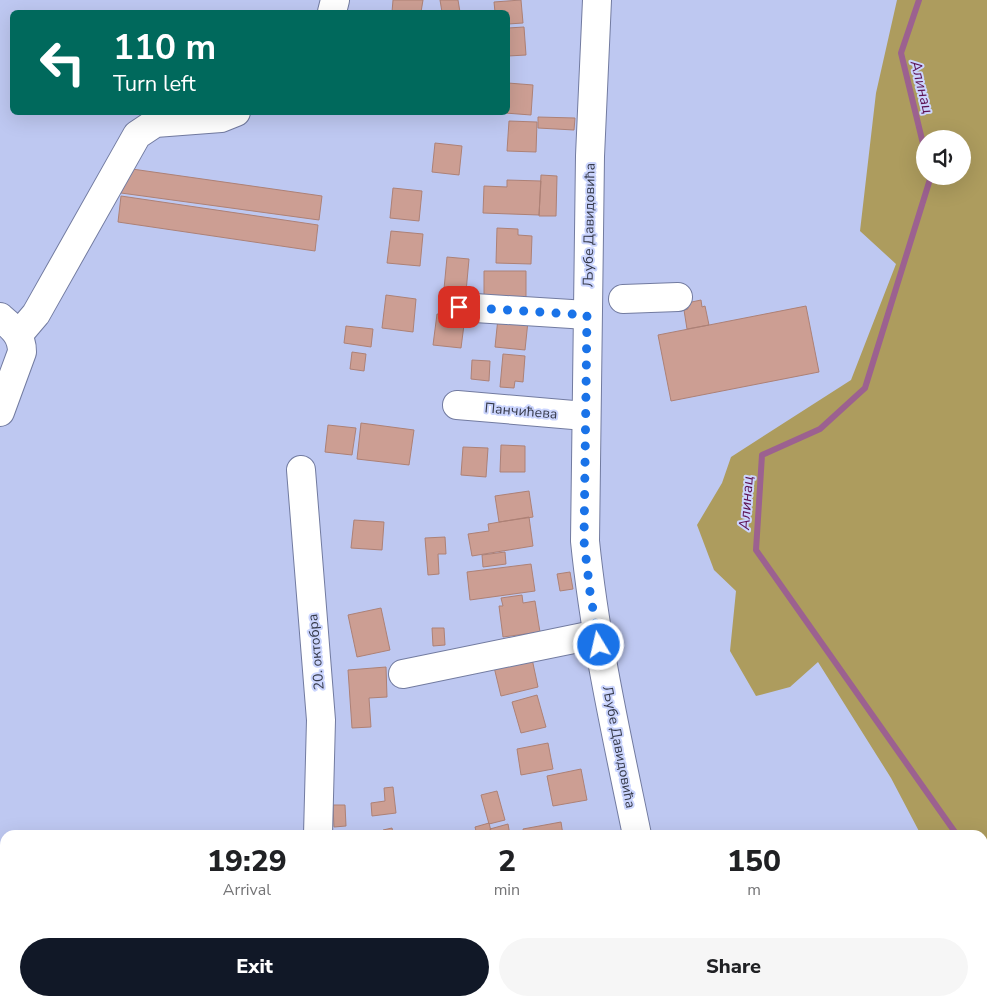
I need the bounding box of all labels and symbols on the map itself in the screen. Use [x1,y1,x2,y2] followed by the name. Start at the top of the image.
[906,57,938,116] water label: Алинац
[578,163,600,287] street label: Љубе Давидовића
[438,286,480,328] pin
[484,398,558,424] street label: Панчићева
[734,475,758,532] water label: Алинац
[303,613,329,691] street label: 20. октобра
[572,618,624,670] position arrow
[598,684,640,810] street label: Љубе Давидовића

